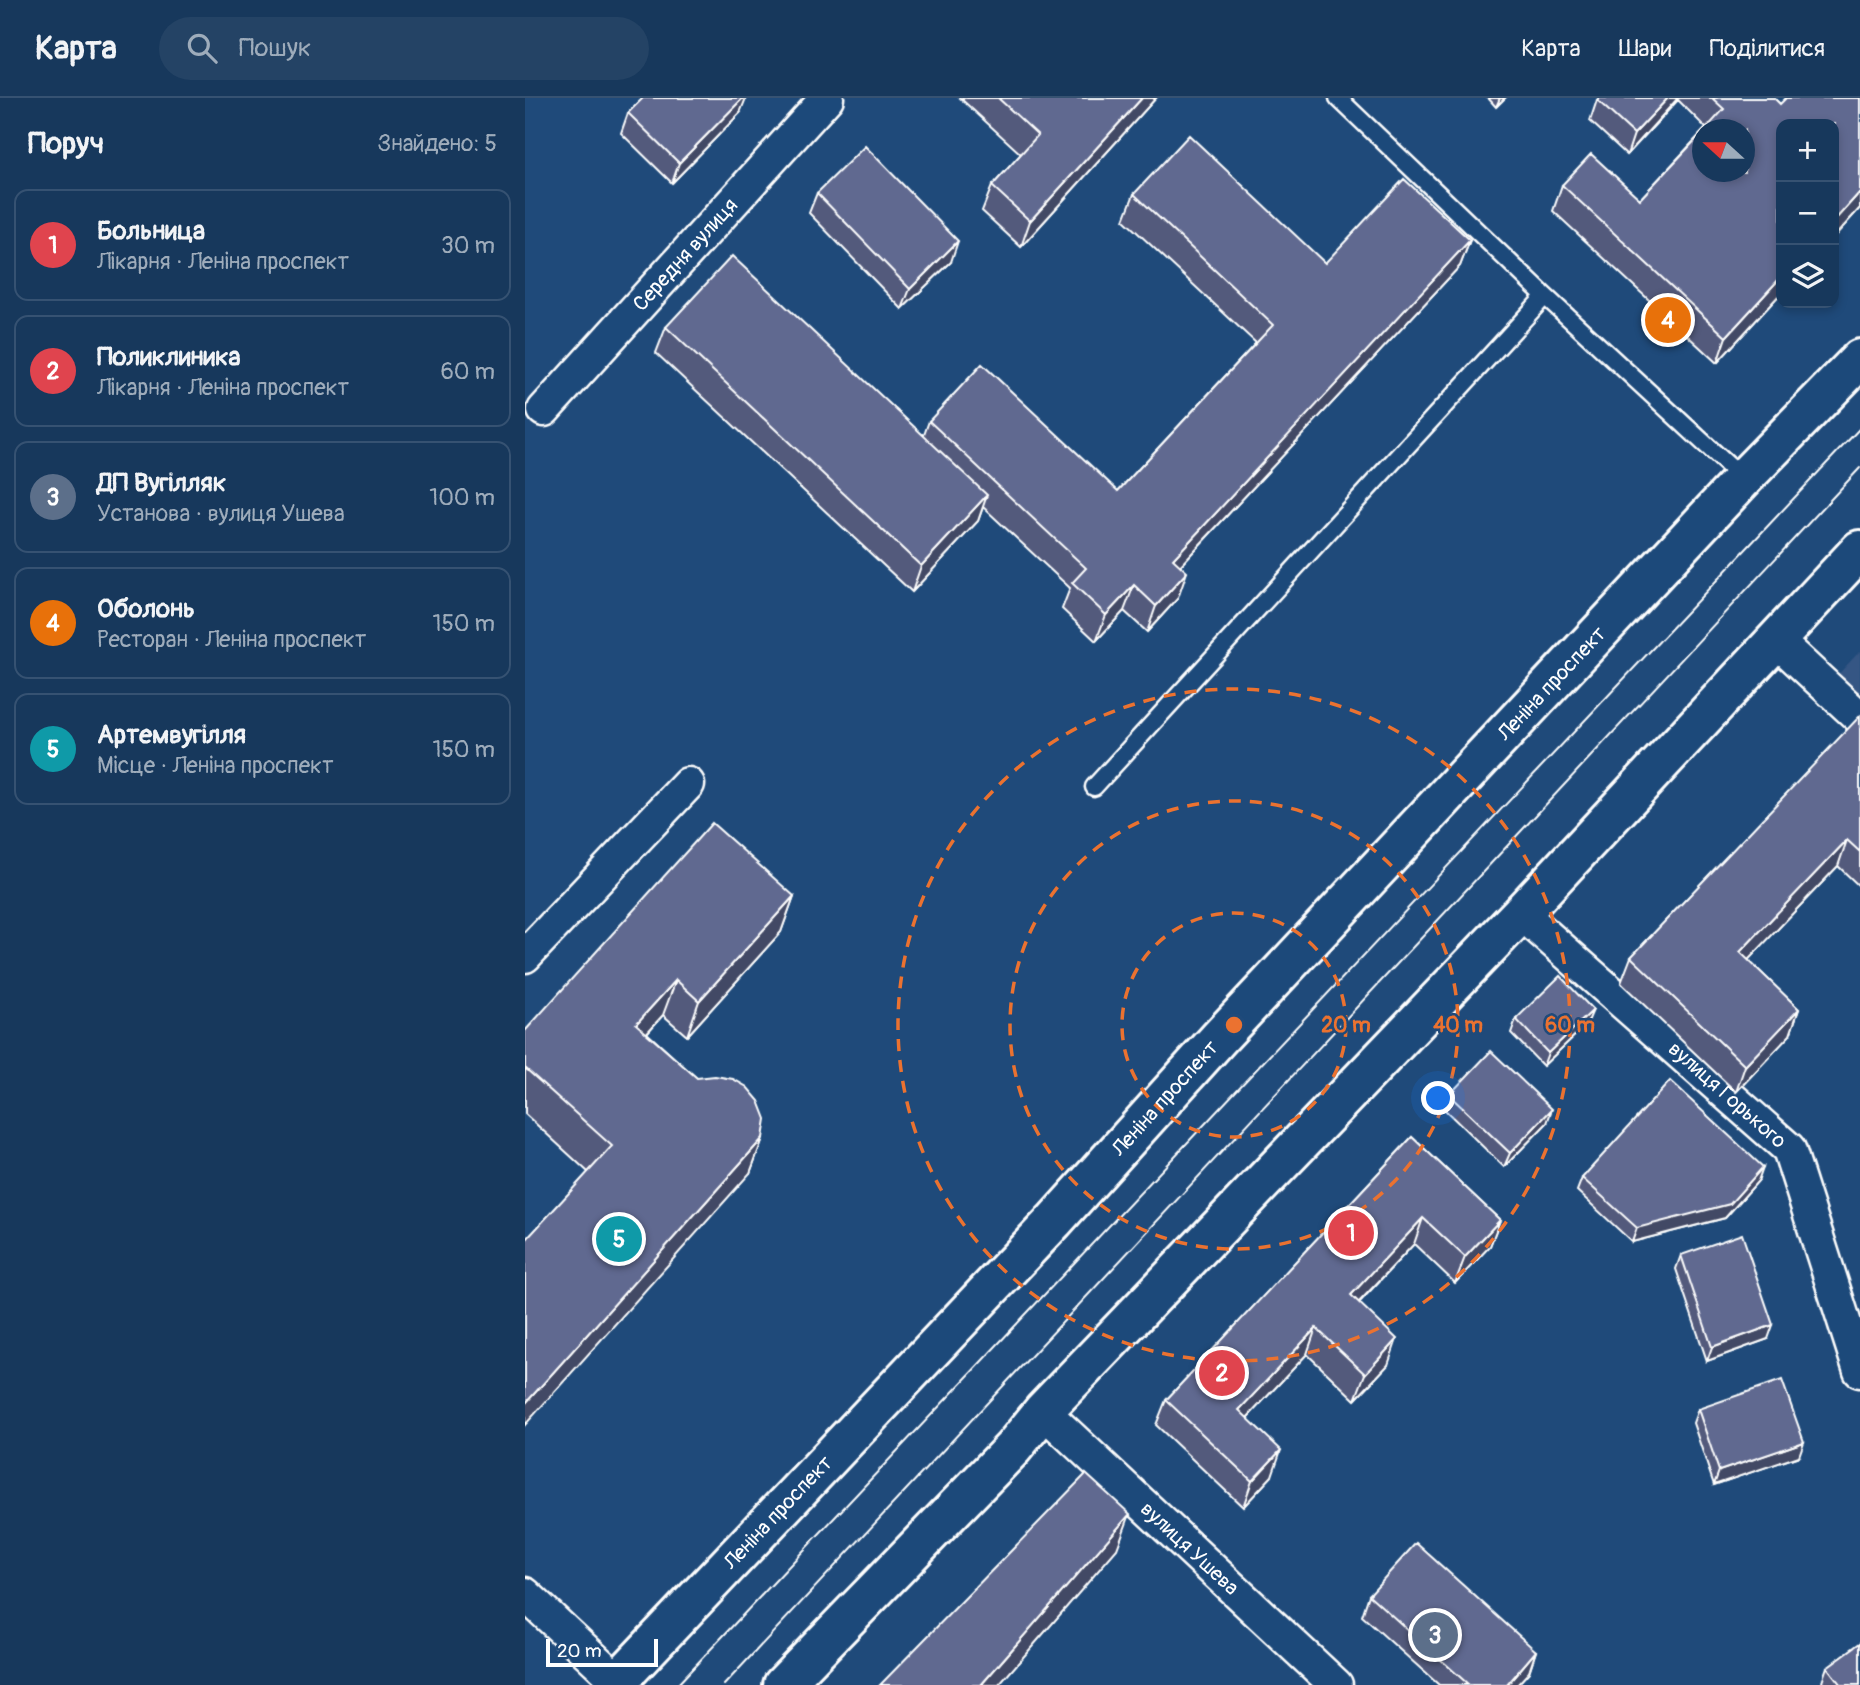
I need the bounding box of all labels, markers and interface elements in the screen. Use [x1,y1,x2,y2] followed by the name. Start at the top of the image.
[159,17,649,80] search box
[35,28,117,69] text: Карта
[183,29,221,67] icon: search
[239,32,311,64] text: Пошук
[1521,34,1581,63] text: Карта
[1619,34,1672,63] text: Шари
[1710,34,1825,63] text: Поділитися
[1692,119,1755,182] north arrow
[1776,119,1839,308] map controls
[1776,119,1839,182] button: +
[28,125,104,162] text: Поруч
[377,129,497,158] text: Знайдено: 5
[1776,182,1839,245] button: −
[627,192,743,317] street label: Середня вулиця
[97,215,205,247] text: Больница
[49,231,58,260] text: 1
[441,231,495,260] text: 30 m
[1776,245,1839,308] button: layers
[97,247,349,276] text: Лікарня · Леніна проспект
[1645,294,1691,346] pin: 4
[97,341,241,373] text: Поликлиника
[47,357,59,386] text: 2
[440,357,495,386] text: 60 m
[97,373,349,402] text: Лікарня · Леніна проспект
[97,467,226,499] text: ДП Вугілляк
[47,483,59,512] text: 3
[429,483,495,512] text: 100 m
[97,499,345,528] text: Установа · вулиця Ушева
[97,593,195,625] text: Оболонь
[46,609,60,638] text: 4
[432,609,495,638] text: 150 m
[1491,620,1612,747] street label: Леніна проспект
[97,625,366,654] text: Ресторан · Леніна проспект
[97,719,246,751] text: Артемвугілля
[47,735,59,764] text: 5
[432,735,495,764] text: 150 m
[97,751,333,780] text: Місце · Леніна проспект
[1321,1012,1371,1039] text: 20 m
[1433,1012,1483,1039] text: 40 m
[1545,1012,1595,1039] text: 60 m
[1222,1013,1246,1037] centre of rings
[1105,1034,1224,1162] street label: Леніна проспект
[1663,1035,1792,1154] street label: вулиця Горького
[1421,1081,1455,1115] your location
[1328,1207,1374,1259] pin: 1
[596,1213,642,1265] pin: 5
[1199,1347,1245,1399] pin: 2
[717,1449,838,1576] street label: Леніна проспект
[1135,1496,1245,1601] street label: вулиця Ушева
[1412,1609,1458,1661] pin: 3
[546,1636,658,1668] scale bar
[557,1639,602,1663] text: 20 m

